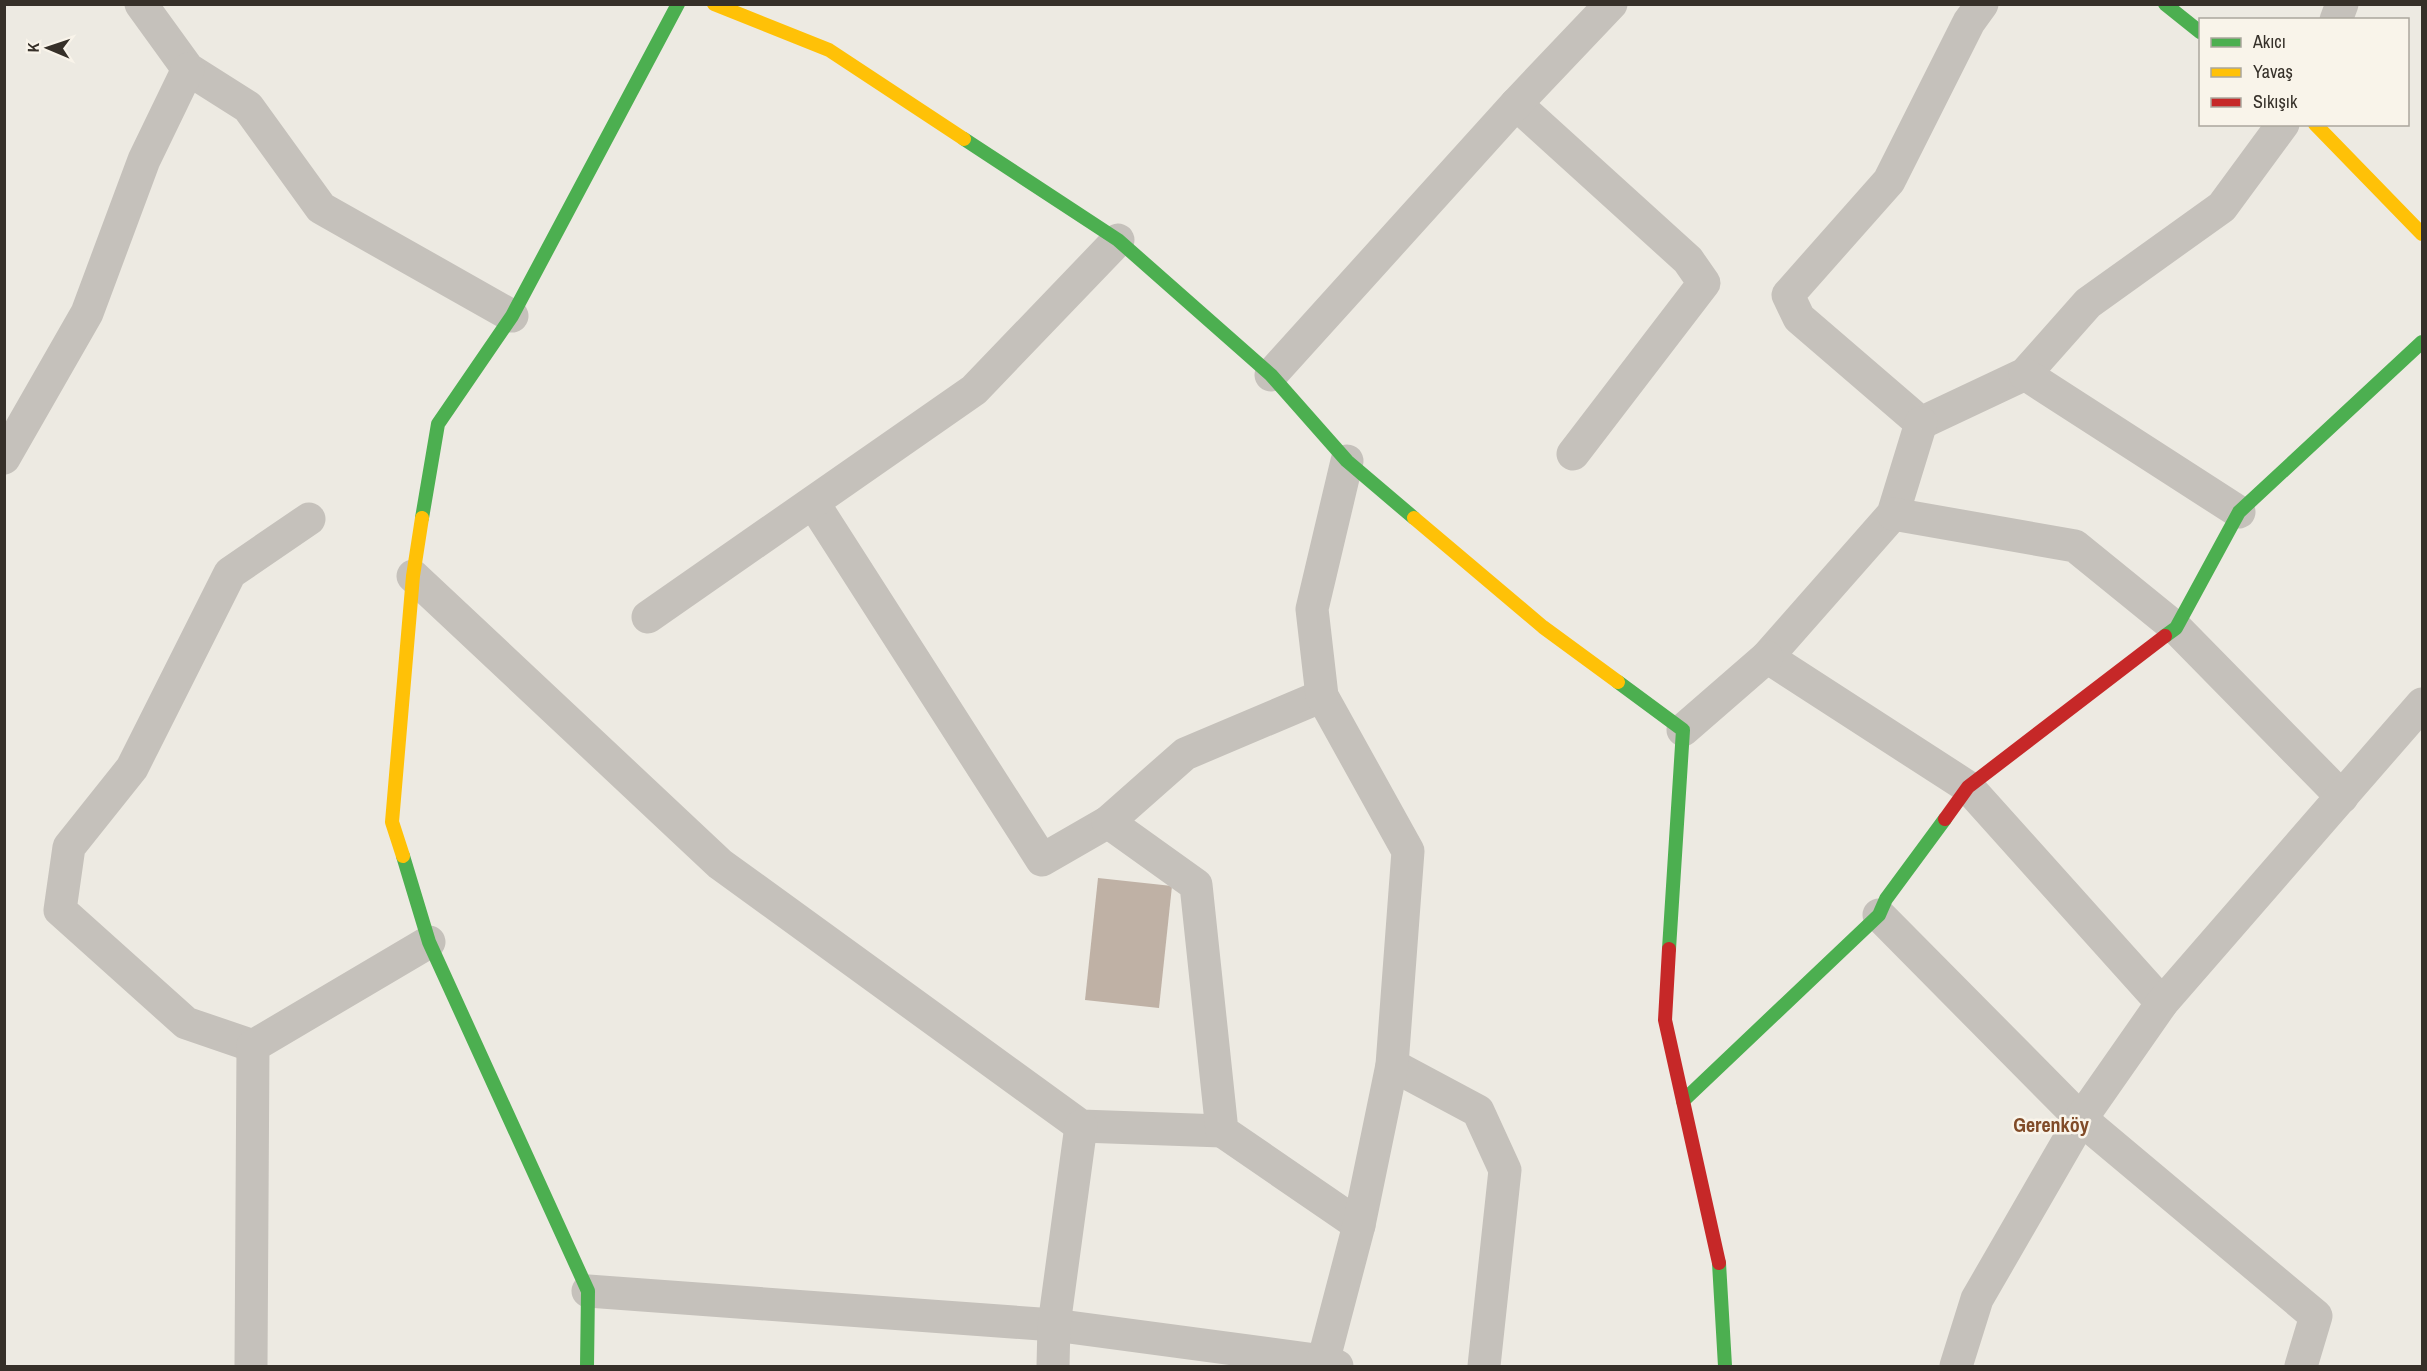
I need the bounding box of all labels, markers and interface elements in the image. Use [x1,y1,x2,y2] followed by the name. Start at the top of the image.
[18,18,78,78] north arrow
[2199,18,2409,126] legend
[2252,29,2286,54] text: Akıcı
[22,42,44,53] text: K
[2253,59,2293,84] text: Yavaş
[2253,89,2298,114] text: Sıkışık
[2013,1111,2090,1138] district label: Gerenköy

